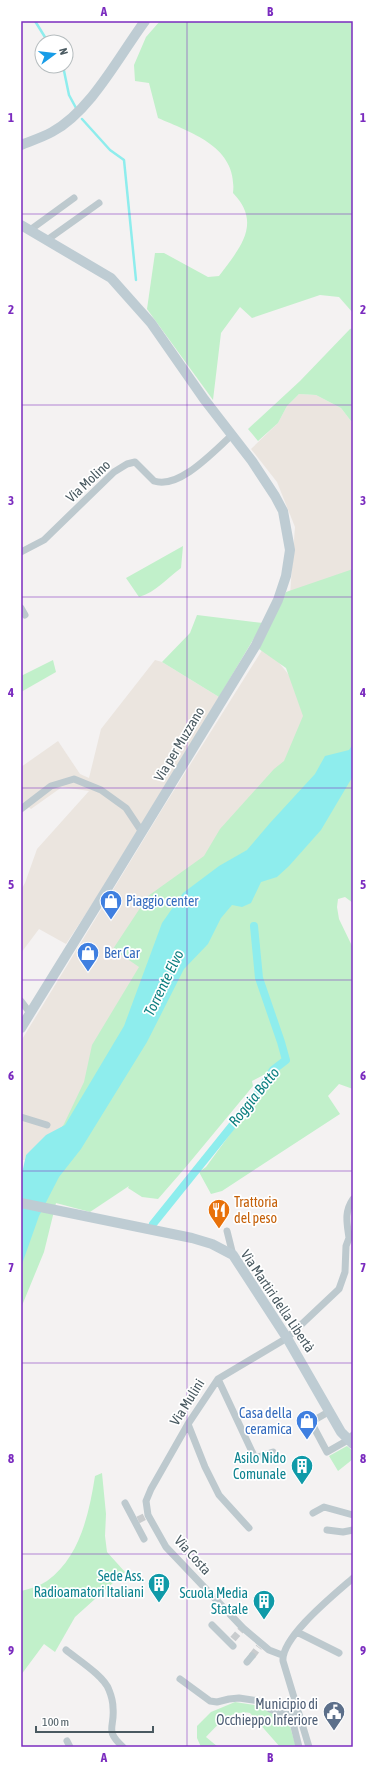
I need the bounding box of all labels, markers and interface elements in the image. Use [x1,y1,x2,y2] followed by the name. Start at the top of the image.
[100,4,108,19] text: A
[267,4,274,19] text: B
[34,34,74,74] north arrow
[57,47,70,56] text: N
[8,110,14,125] text: 1
[360,110,366,125] text: 1
[8,302,14,317] text: 2
[360,302,366,317] text: 2
[63,456,113,506] street label: Via Molino
[8,493,14,508] text: 3
[360,493,366,508] text: 3
[7,685,14,700] text: 4
[359,685,366,700] text: 4
[151,704,207,784] street label: Via per Muzzano
[8,877,14,892] text: 5
[360,877,366,892] text: 5
[98,888,124,921] shop icon: Piaggio center
[126,893,199,909] place label: Piaggio center
[75,940,101,973] shop icon: Ber Car
[104,945,141,961] place label: Ber Car
[140,947,187,1019] water label: Torrente Elvo
[225,1064,282,1129] water label: Roggia Botto
[8,1068,14,1083] text: 6
[360,1068,366,1083] text: 6
[234,1194,278,1226] place label: Trattoria del peso
[206,1197,232,1230] restaurant icon: Trattoria del peso
[238,1247,318,1355] street label: Via Martiri della Libertà
[8,1260,14,1275] text: 7
[360,1260,366,1275] text: 7
[167,1376,207,1428] street label: Via Mulini
[239,1405,292,1437] place label: Casa della ceramica
[294,1408,320,1441] shop icon: Casa della ceramica
[233,1450,286,1482] place label: Asilo Nido Comunale
[8,1451,14,1466] text: 8
[360,1451,366,1466] text: 8
[289,1453,315,1486] building icon: Asilo Nido Comunale
[171,1532,215,1578] street label: Via Costa
[34,1568,144,1600] place label: Sede Ass. Radioamatori Italiani
[146,1571,172,1604] building icon: Sede Ass. Radioamatori Italiani
[179,1585,248,1617] place label: Scuola Media Statale
[251,1588,277,1621] building icon: Scuola Media Statale
[8,1643,14,1658] text: 9
[360,1643,366,1658] text: 9
[216,1696,318,1728] place label: Municipio di Occhieppo Inferiore
[321,1699,347,1732] public building icon: Municipio di Occhieppo Inferiore
[36,1708,153,1734] scale bar
[42,1715,69,1729] text: 100 m
[100,1750,108,1765] text: A
[267,1750,274,1765] text: B

